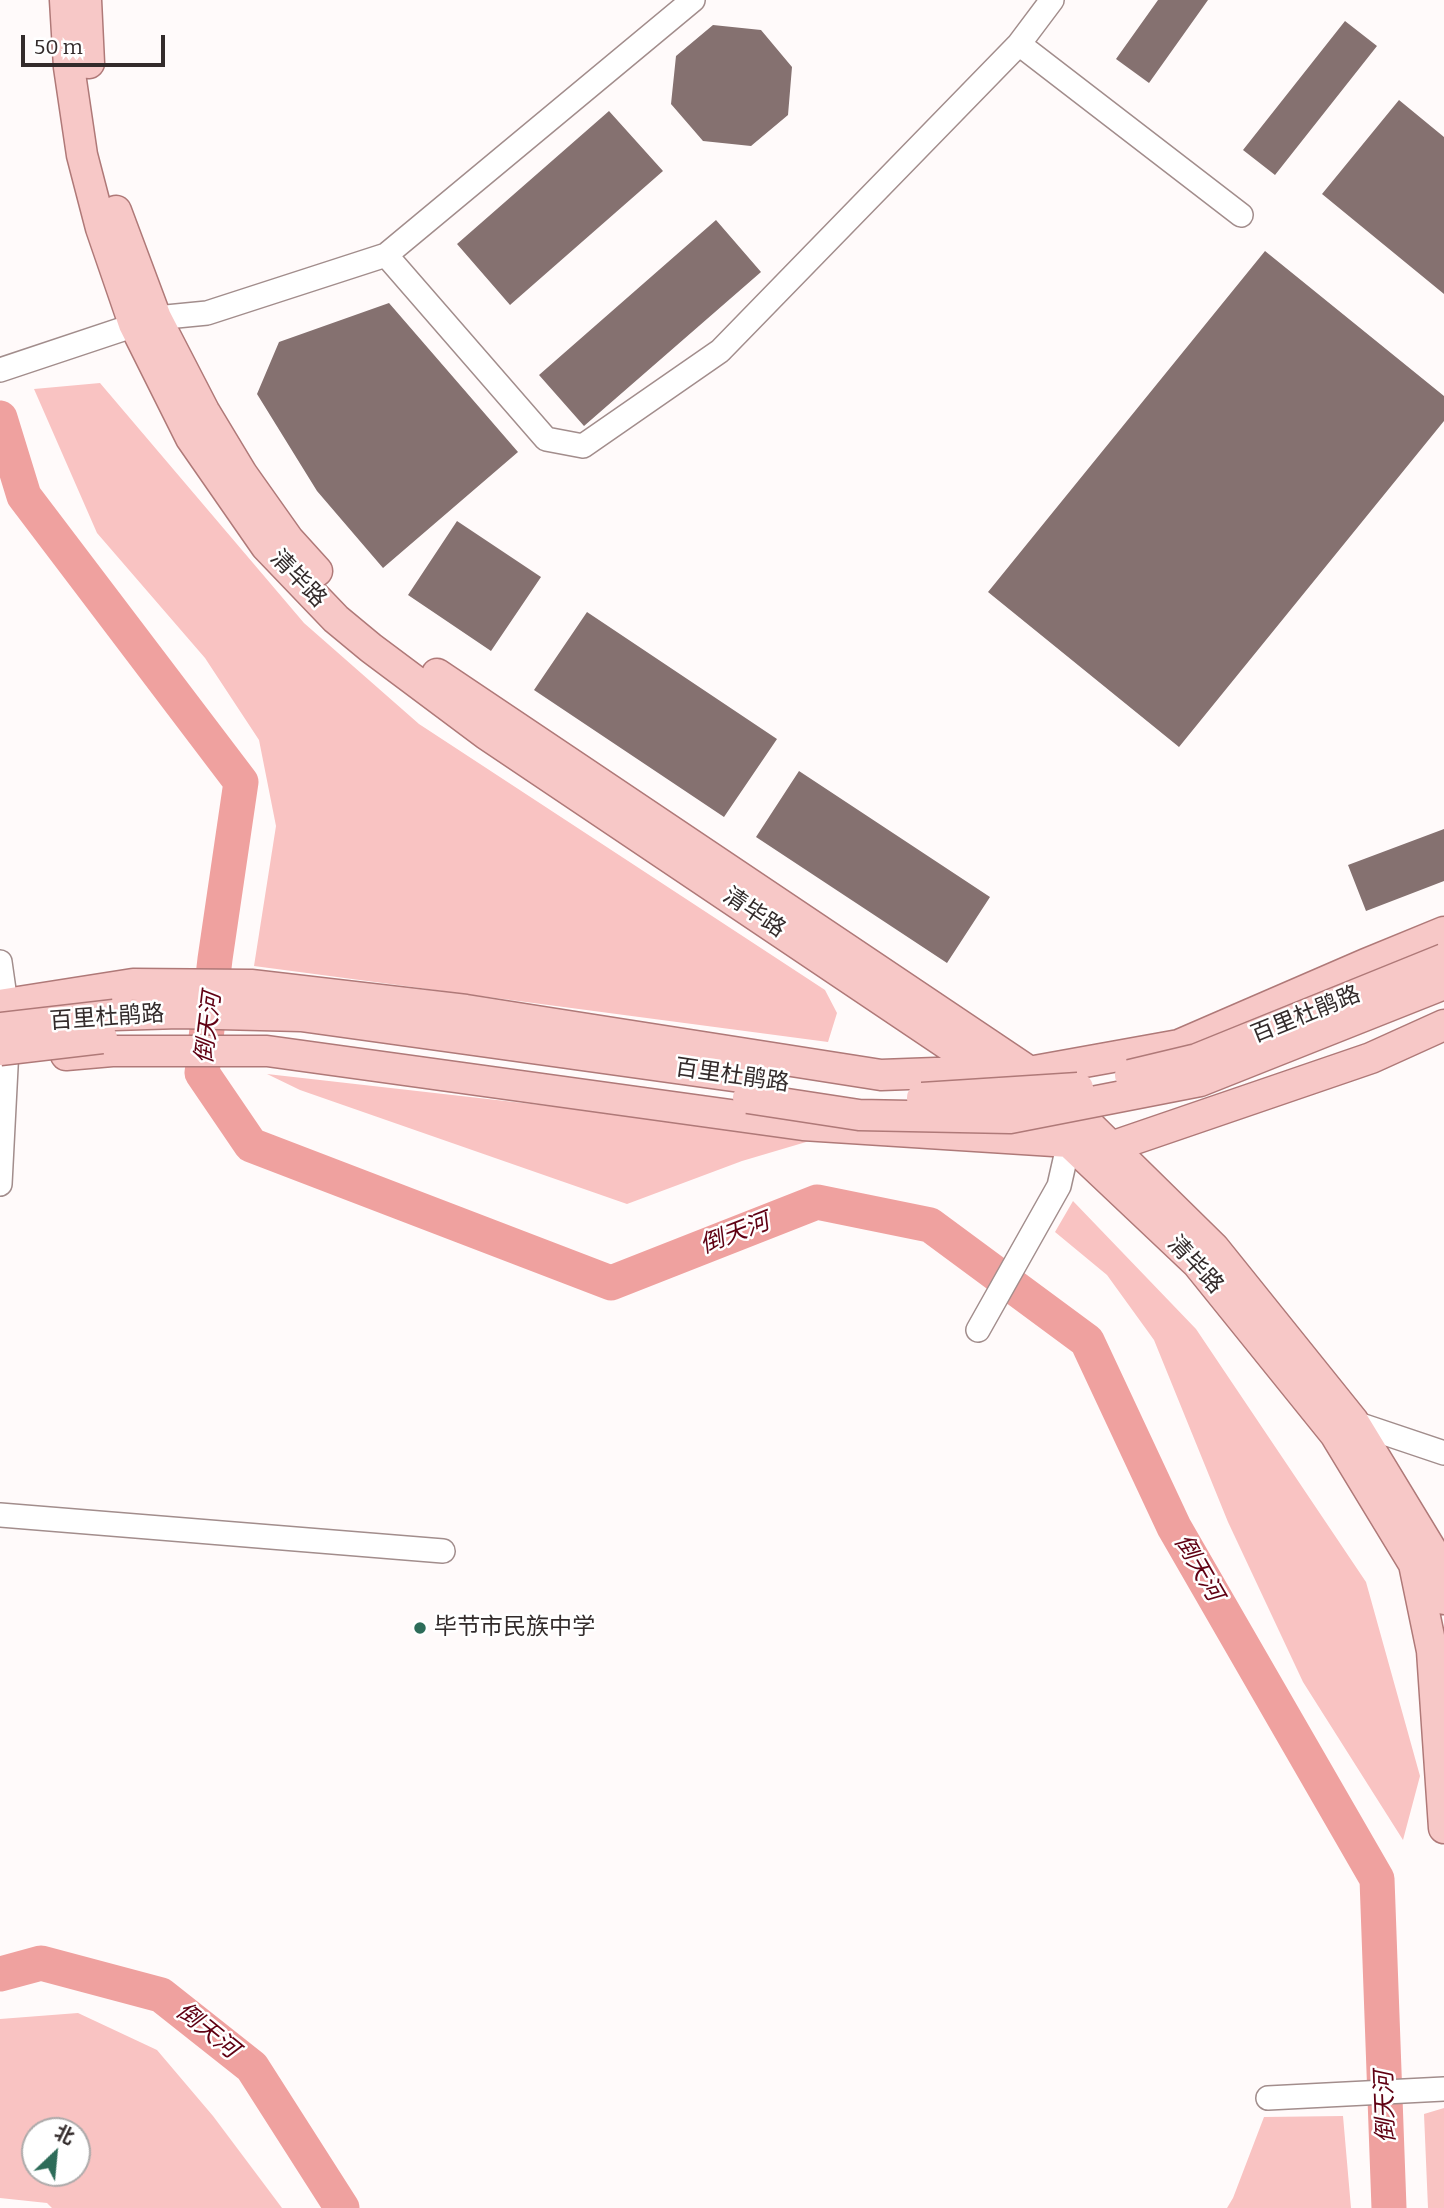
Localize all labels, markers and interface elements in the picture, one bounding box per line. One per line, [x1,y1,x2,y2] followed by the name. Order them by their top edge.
[24,21,168,65] scale bar
[34,34,83,60] text: 50 m
[264,545,332,613] street label: 清毕路
[718,882,790,944] street label: 清毕路
[1248,981,1364,1049] street label: 百里杜鹃路
[190,991,228,1065] water label: 倒天河
[49,1000,165,1036] street label: 百里杜鹃路
[673,1054,791,1098] street label: 百里杜鹃路
[696,1208,774,1260] water label: 倒天河
[1161,1230,1229,1300] street label: 清毕路
[1168,1530,1228,1606] water label: 倒天河
[434,1614,595,1642] place label: 毕节市民族中学
[412,1620,428,1636] marker: 毕节市民族中学
[170,1997,244,2065] water label: 倒天河
[1370,2071,1402,2143] water label: 倒天河
[21,2117,91,2187] north arrow
[51,2120,78,2149] text: 北

